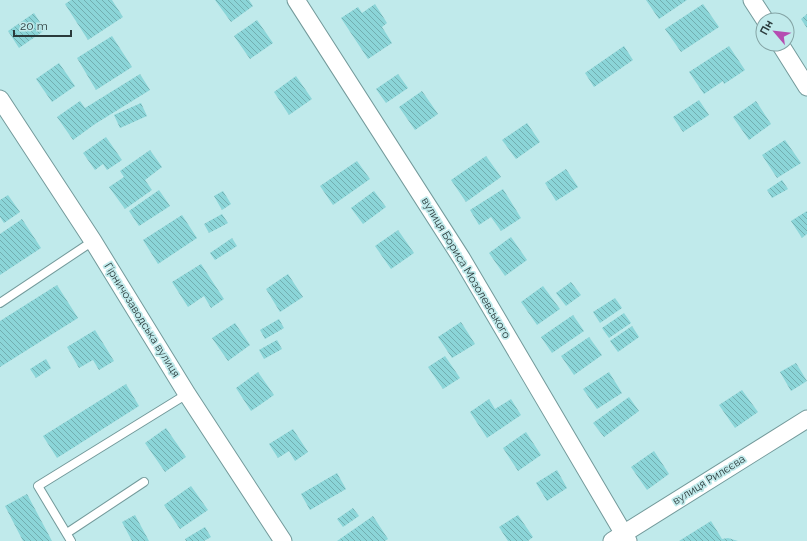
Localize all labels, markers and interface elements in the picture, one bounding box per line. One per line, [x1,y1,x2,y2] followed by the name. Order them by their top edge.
[14,12,71,38] scale bar
[755,12,795,52] north arrow
[757,18,776,37] text: Пн
[20,19,48,33] text: 20 m
[419,195,514,341] street label: вулиця Бориса Мозолевського
[101,260,183,380] street label: Гірничозаводська вулиця
[670,452,748,508] street label: вулиця Рилєєва

